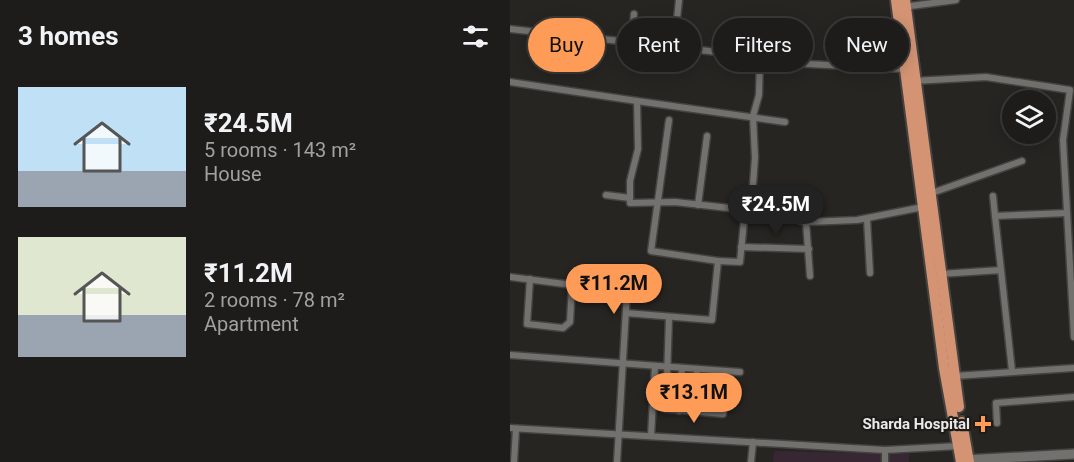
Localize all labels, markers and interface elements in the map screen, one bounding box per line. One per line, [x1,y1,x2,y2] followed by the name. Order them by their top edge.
[528,18,605,72] chip: Buy
[617,18,701,72] chip: Rent
[713,18,813,72] chip: Filters
[825,18,909,72] chip: New
[459,20,492,53] icon: filters
[18,21,119,51] text: 3 homes
[1002,90,1056,144] map controls
[1002,90,1056,144] button: layers
[204,108,293,138] text: ₹24.5M
[66,111,138,183] icon: home
[204,138,356,162] text: 5 rooms · 143 m²
[204,162,262,186] text: House
[727,185,825,236] pin: ₹24.5M
[742,192,810,216] text: ₹24.5M
[204,258,293,288] text: ₹11.2M
[66,261,138,333] icon: home
[565,264,663,315] pin: ₹11.2M
[580,271,648,295] text: ₹11.2M
[204,288,345,312] text: 2 rooms · 78 m²
[204,312,299,336] text: Apartment
[645,373,743,424] pin: ₹13.1M
[660,380,728,404] text: ₹13.1M
[863,415,970,433] place label: Sharda Hospital
[974,415,992,433] marker: Sharda Hospital

